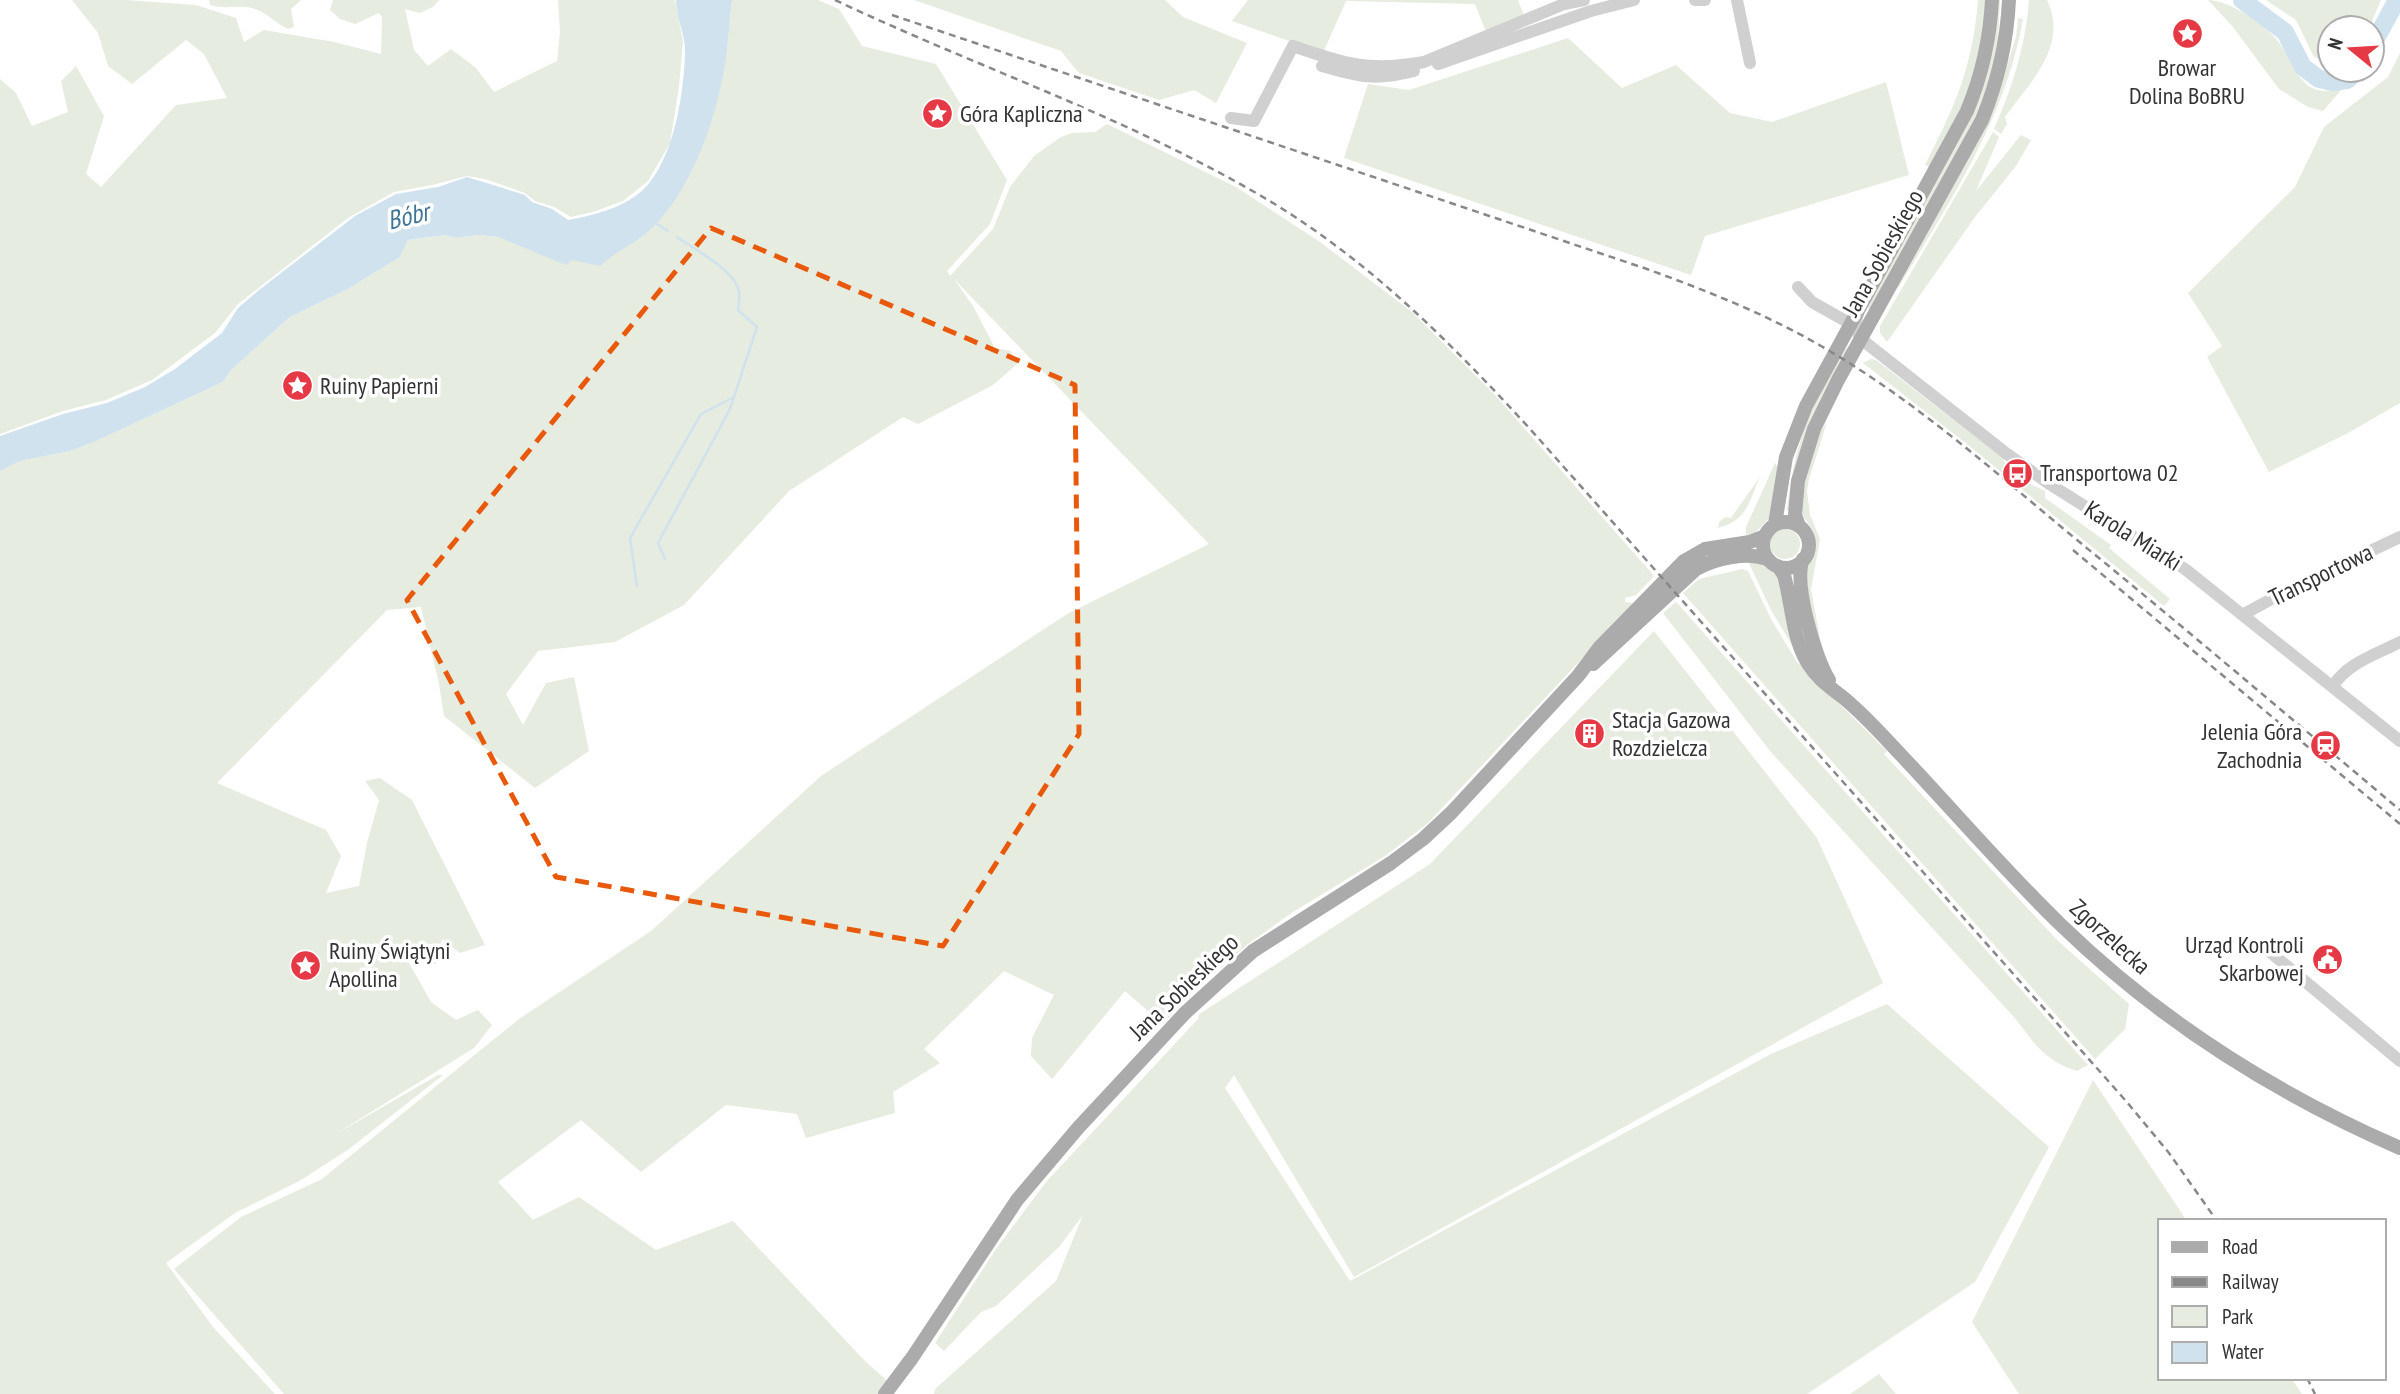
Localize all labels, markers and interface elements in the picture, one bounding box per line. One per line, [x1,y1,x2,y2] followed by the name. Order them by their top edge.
[2316,14,2386,84] north arrow
[2170,17,2204,51] place icon: Browar Dolina BoBRU
[2322,35,2348,52] text: N
[2129,52,2245,111] place label: Browar Dolina BoBRU
[920,97,954,131] place icon: Góra Kapliczna
[960,98,1083,129] place label: Góra Kapliczna
[1835,184,1930,322] street label: Jana Sobieskiego
[384,194,436,237] water label: Bóbr
[280,369,314,403] place icon: Ruiny Papierni
[320,370,439,401] place label: Ruiny Papierni
[2000,456,2034,490] bus stop icon: Transportowa 02
[2040,457,2178,488] place label: Transportowa 02
[2079,493,2188,578] street label: Karola Miarki
[2264,536,2378,613] street label: Transportowa
[1612,704,1731,763] place label: Stacja Gazowa Rozdzielcza
[2201,716,2302,775] place label: Jelenia Góra Zachodnia
[1572,717,1606,751] building icon: Stacja Gazowa Rozdzielcza
[2308,729,2342,763] station icon: Jelenia Góra Zachodnia
[2064,892,2157,981] street label: Zgorzelecka
[1122,927,1245,1047] street label: Jana Sobieskiego
[2185,929,2304,988] place label: Urząd Kontroli Skarbowej
[329,935,451,994] place label: Ruiny Świątyni Apollina
[2310,942,2344,976] public building icon: Urząd Kontroli Skarbowej
[289,948,323,982] place icon: Ruiny Świątyni Apollina
[2158,1219,2386,1380] legend
[2222,1233,2258,1260] text: Road
[2222,1268,2279,1295] text: Railway
[2222,1303,2253,1330] text: Park
[2222,1338,2264,1365] text: Water

